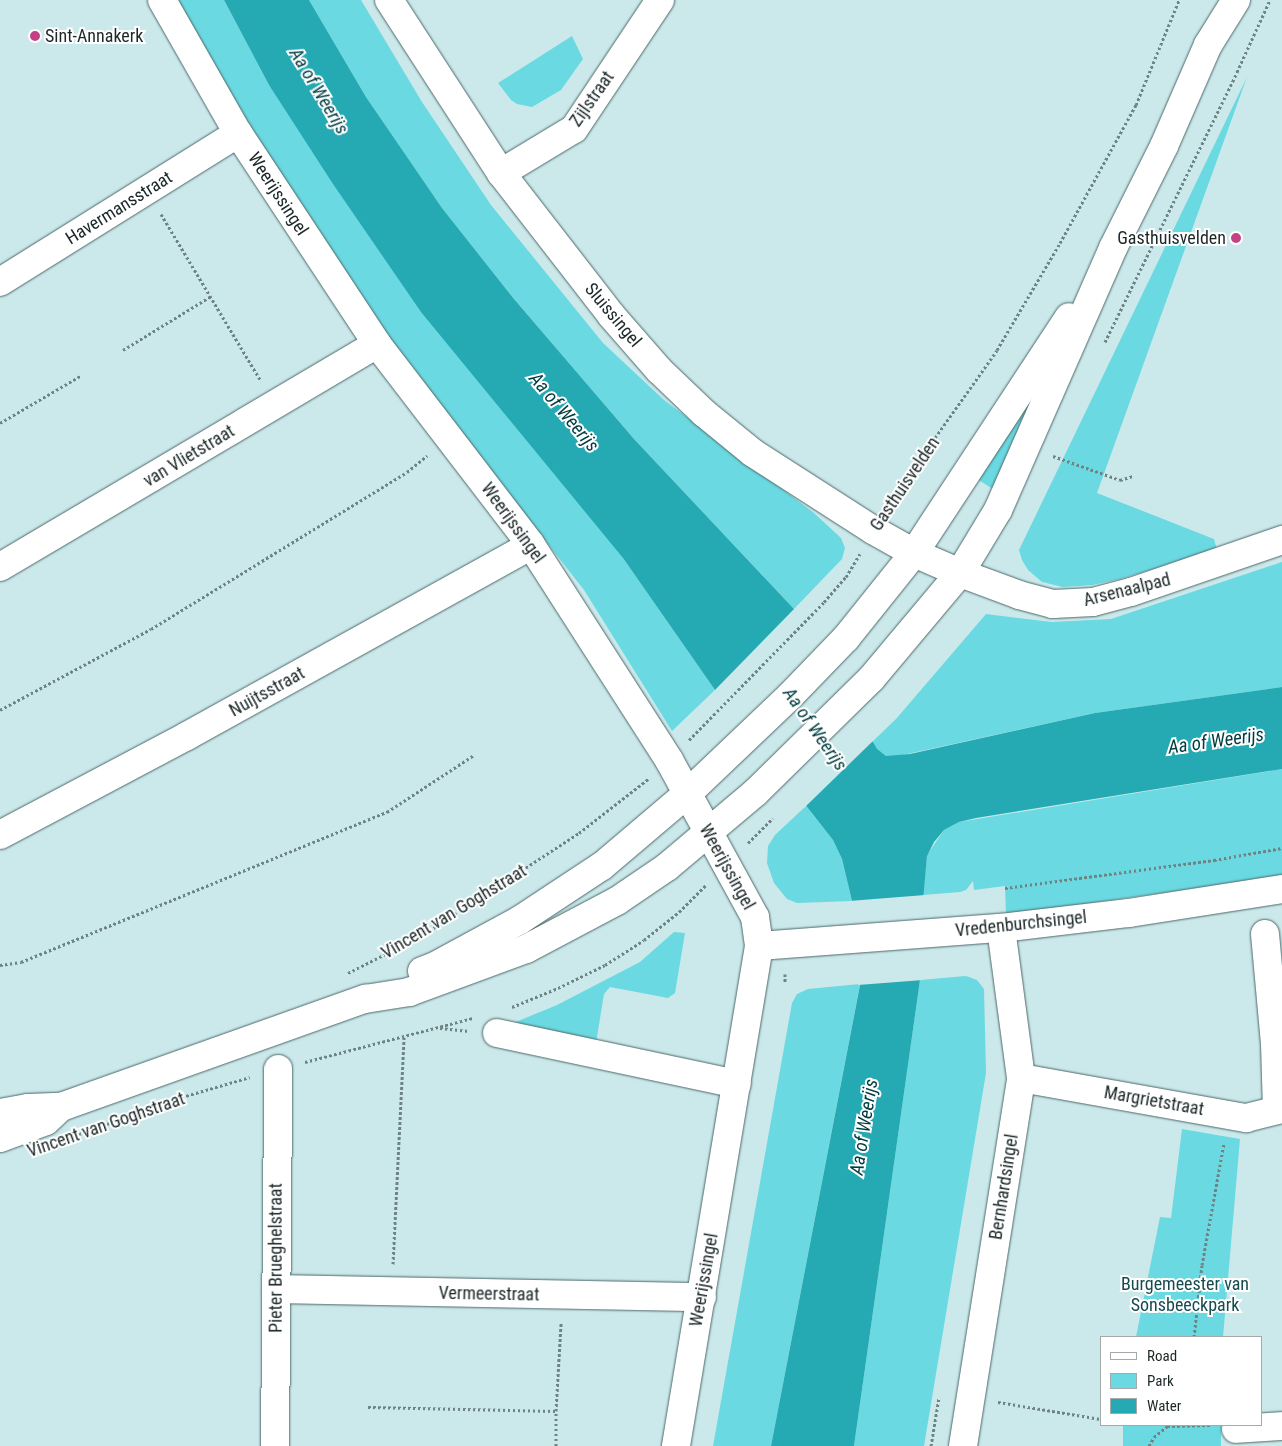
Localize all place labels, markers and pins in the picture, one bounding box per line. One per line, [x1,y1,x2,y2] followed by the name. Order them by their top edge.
[45,25,143,47] place label: Sint-Annakerk
[29,30,41,42] marker: Sint-Annakerk
[1117,227,1226,249] place label: Gasthuisvelden
[1230,232,1242,244] marker: Gasthuisvelden

